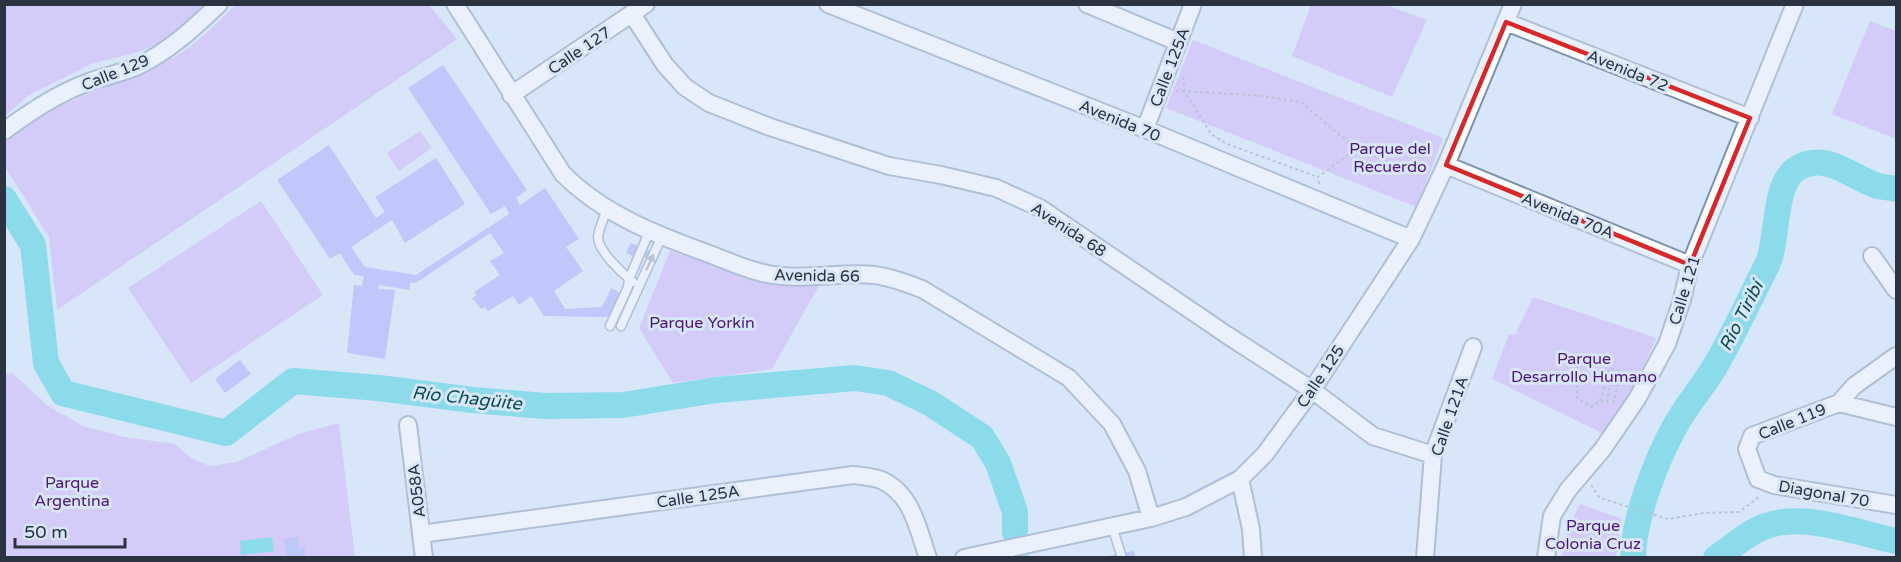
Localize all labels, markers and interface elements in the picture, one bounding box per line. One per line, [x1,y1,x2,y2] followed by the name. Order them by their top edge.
[544,23,615,79] street label: Calle 127
[1146,25,1194,110] street label: Calle 125A
[1584,46,1671,96] street label: Avenida 72
[79,50,152,96] street label: Calle 129
[1076,96,1163,146] street label: Avenida 70
[1349,139,1431,177] park label: Parque del Recuerdo
[1519,188,1617,244] street label: Avenida 70A
[1027,198,1110,262] street label: Avenida 68
[645,253,654,270] one-way arrow
[1665,253,1705,327] street label: Calle 121
[774,265,860,287] street label: Avenida 66
[1714,274,1770,355] water label: Río Tiribí
[649,313,755,333] park label: Parque Yorkín
[1293,341,1349,412] street label: Calle 125
[1511,349,1657,387] park label: Parque Desarrollo Humano
[1427,374,1473,459] street label: Calle 121A
[411,381,524,415] water label: Río Chagüite
[1756,399,1829,445] street label: Calle 119
[404,463,430,519] street label: A058A
[34,473,110,511] park label: Parque Argentina
[1777,476,1871,512] street label: Diagonal 70
[655,481,741,513] street label: Calle 125A
[15,511,124,549] scale bar
[1545,516,1641,554] park label: Parque Colonia Cruz
[24,521,68,543] text: 50 m

